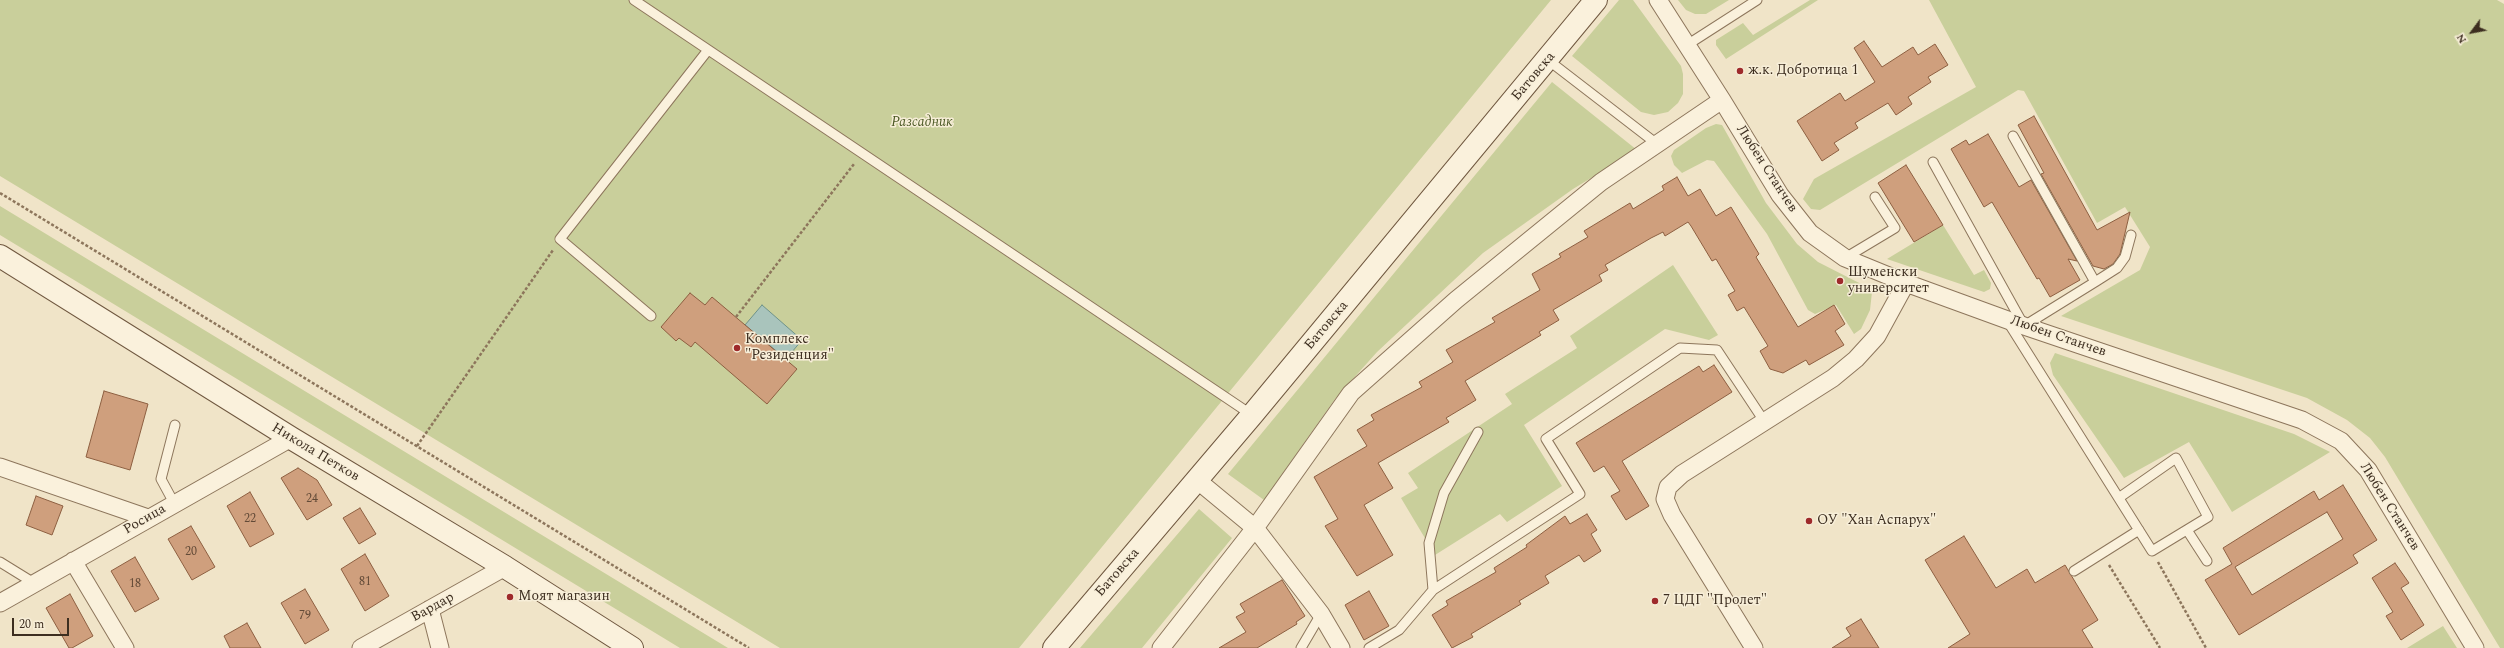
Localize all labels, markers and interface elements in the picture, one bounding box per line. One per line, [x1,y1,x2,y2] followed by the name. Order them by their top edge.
[2452,12,2492,52] north arrow
[2452,30,2471,47] text: N
[1509,49,1559,105] street label: Батовска
[1748,63,1858,79] place label: ж.к. Добротица 1
[1735,66,1745,76] marker: ж.к. Добротица 1
[891,115,953,131] park label: Разсадник
[1732,122,1800,216] street label: Любен Станчев
[1848,265,1929,298] place label: Шуменски университет
[1835,276,1845,286] marker: Шуменски университет
[1302,298,1352,354] street label: Батовска
[2008,313,2108,361] street label: Любен Станчев
[745,332,834,364] place label: Комплекс "Резиденция"
[732,343,742,353] marker: Комплекс "Резиденция"
[268,420,362,486] street label: Никола Петков
[2355,460,2423,554] street label: Любен Станчев
[306,493,318,507] house number: 24
[121,501,169,539] street label: Росица
[244,513,256,527] house number: 22
[1817,513,1936,529] place label: ОУ "Хан Аспарух"
[1804,516,1814,526] marker: ОУ "Хан Аспарух"
[1092,545,1144,601] street label: Батовска
[185,546,197,560] house number: 20
[359,576,371,590] house number: 81
[129,578,141,592] house number: 18
[409,589,457,627] street label: Вардар
[518,589,610,605] place label: Моят магазин
[505,592,515,602] marker: Моят магазин
[1663,593,1767,609] place label: 7 ЦДГ "Пролет"
[1650,596,1660,606] marker: 7 ЦДГ "Пролет"
[14,610,71,636] scale bar
[299,610,311,624] house number: 79
[19,615,44,634] text: 20 m

